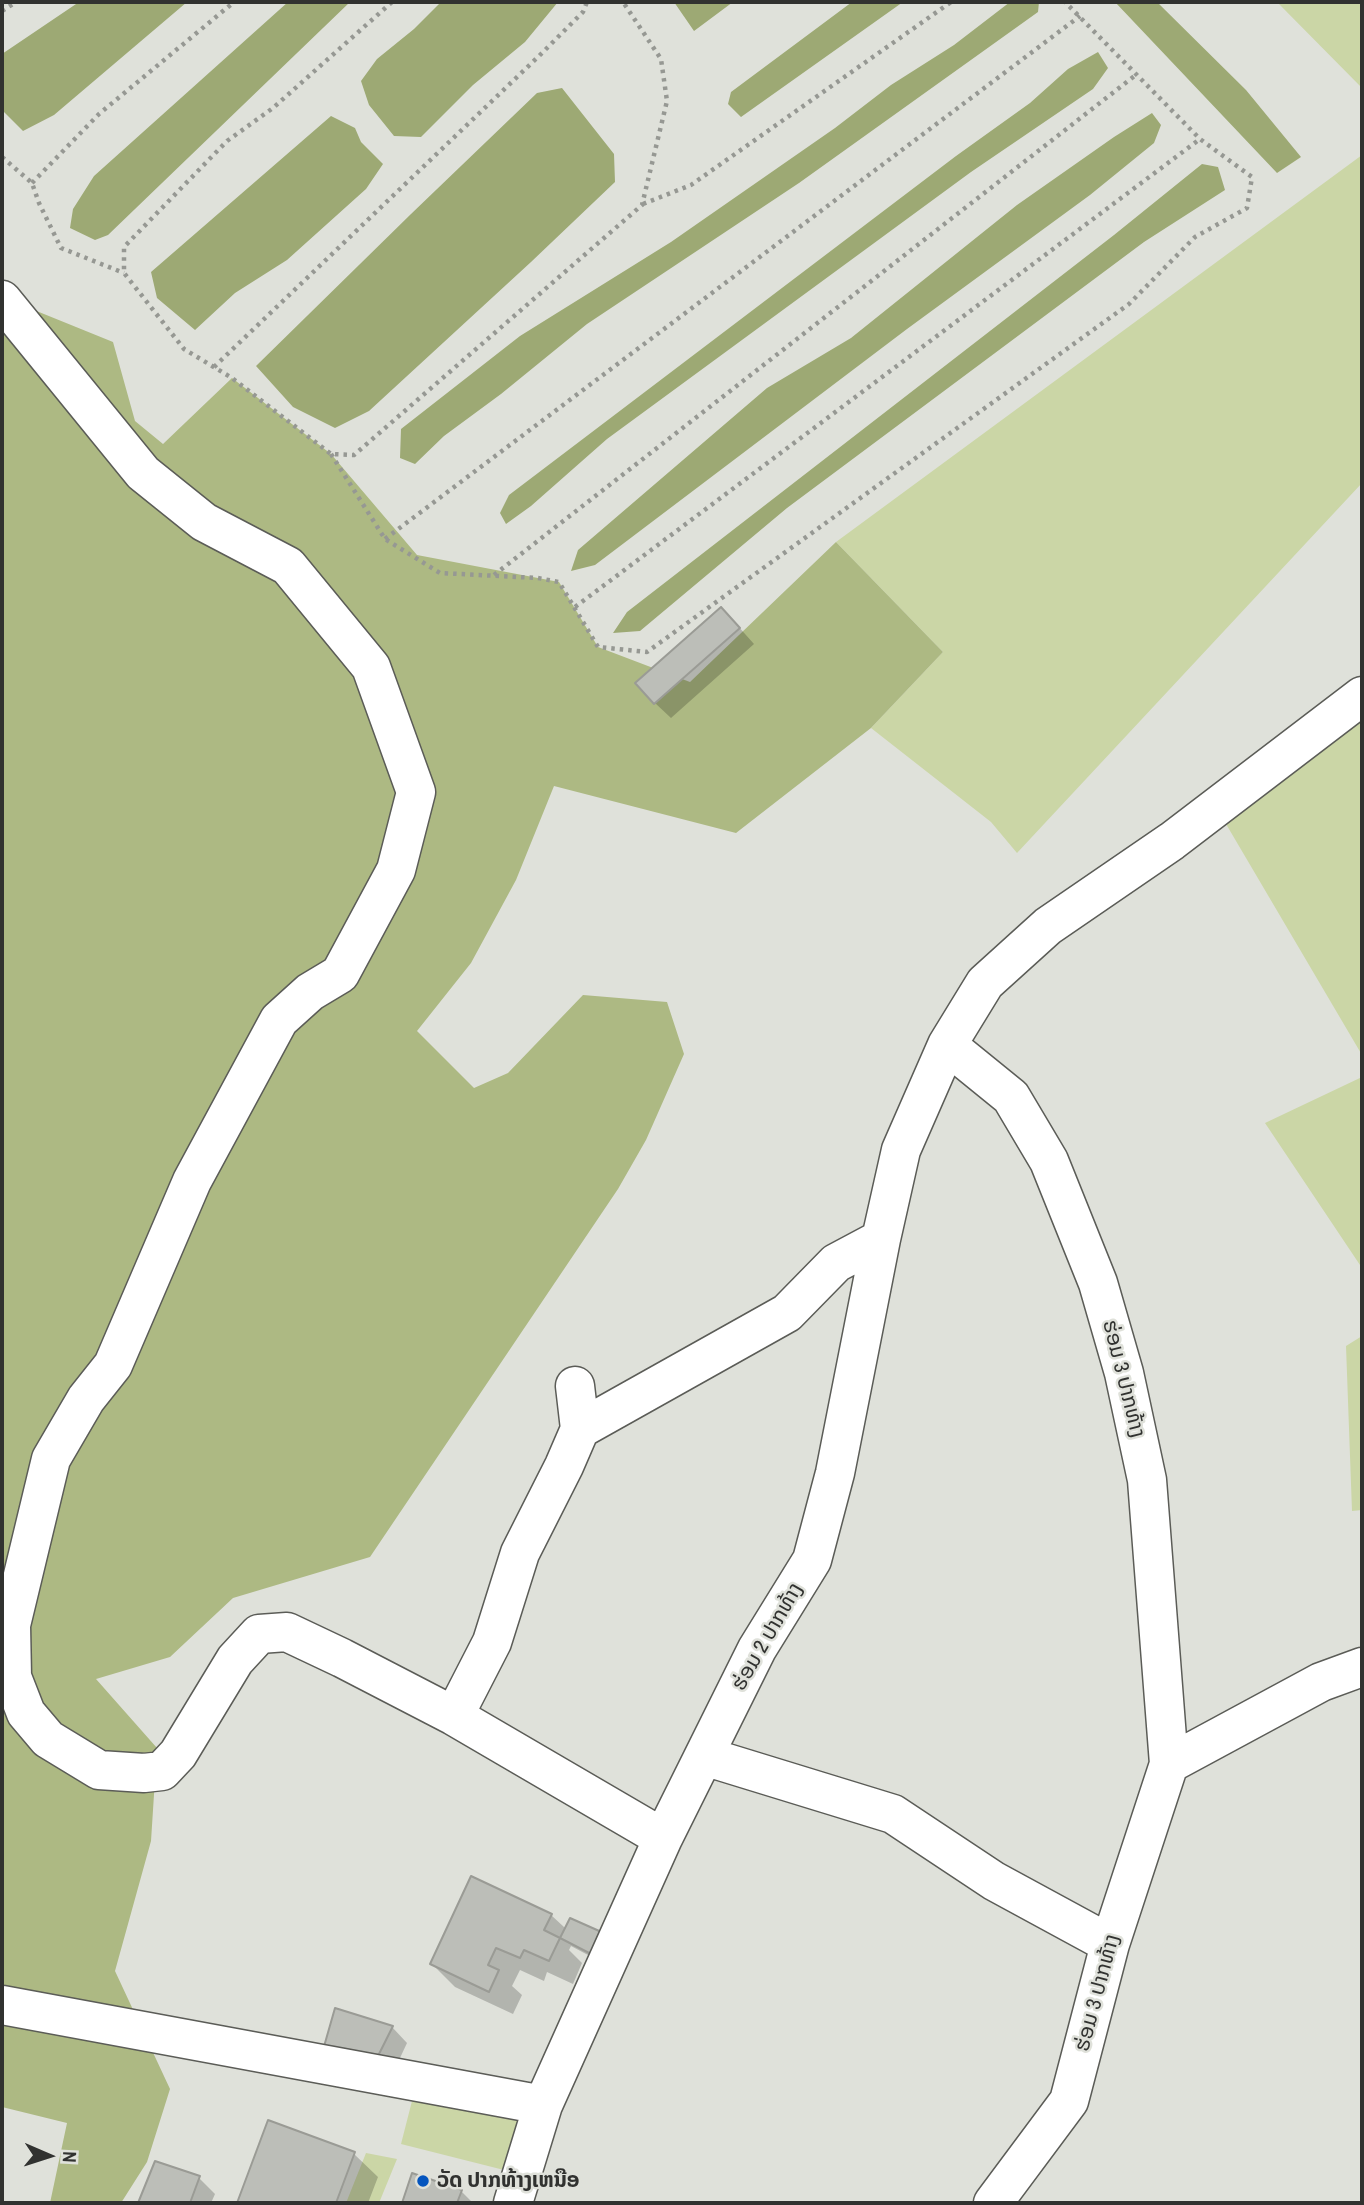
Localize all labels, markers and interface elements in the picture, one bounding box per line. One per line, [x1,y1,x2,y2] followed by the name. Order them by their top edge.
[1096,1318,1150,1440] street label: ຮ່ອມ 3 ປາກທ້າງ
[727,1579,809,1695] street label: ຮ່ອມ 2 ປາກທ້າງ
[1070,1932,1126,2054] street label: ຮ່ອມ 3 ປາກທ້າງ
[14,2121,84,2191] north arrow
[57,2151,83,2163] text: N
[437,2168,580,2194] place label: ວັດ ປາກທ້າງເຫນືອ
[415,2173,431,2189] marker: ວັດ ປາກທ້າງເຫນືອ

